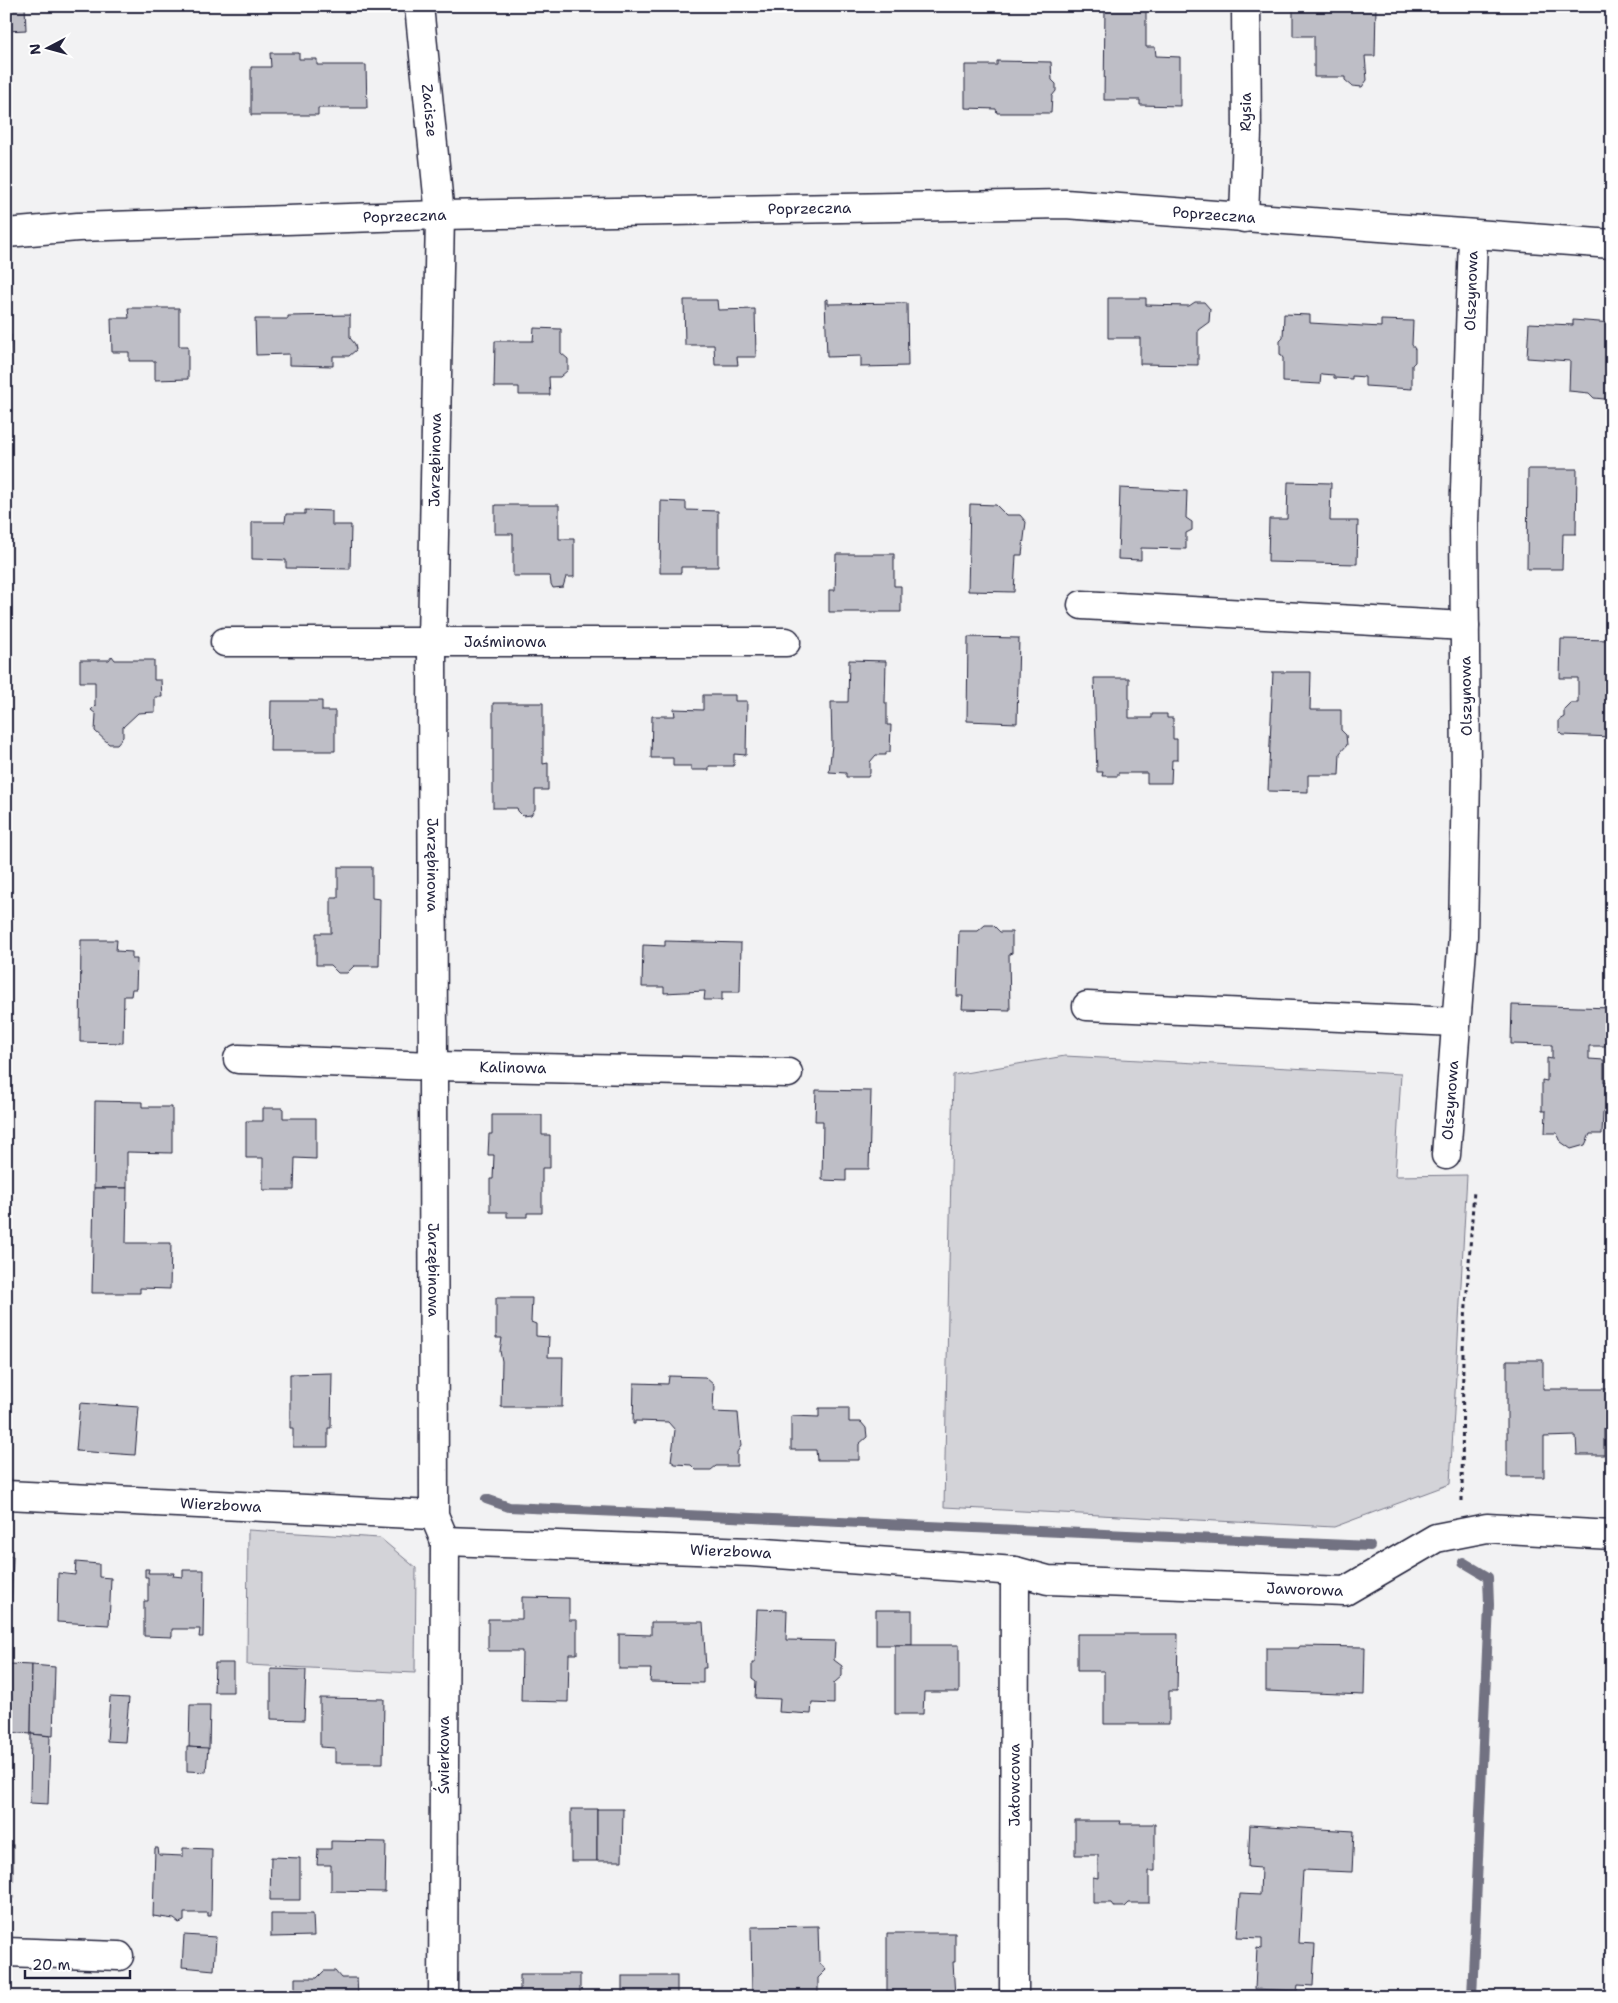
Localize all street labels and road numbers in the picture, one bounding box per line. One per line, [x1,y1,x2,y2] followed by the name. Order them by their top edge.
[417,83,442,138] street label: Zacisze
[1236,92,1256,131] street label: Rysia
[767,198,852,219] street label: Poprzeczna
[1172,202,1257,228] street label: Poprzeczna
[362,205,447,228] street label: Poprzeczna
[1460,250,1483,331] street label: Olszynowa
[424,412,446,507] street label: Jarzębinowa
[464,632,547,652] street label: Jaśminowa
[1455,655,1477,736] street label: Olszynowa
[422,818,443,913] street label: Jarzębinowa
[479,1057,547,1078] street label: Kalinowa
[1437,1059,1463,1141] street label: Olszynowa
[423,1223,444,1318] street label: Jarzębinowa
[179,1493,263,1517] street label: Wierzbowa
[690,1540,773,1564] street label: Wierzbowa
[1266,1578,1344,1601] street label: Jaworowa
[433,1715,454,1794] street label: Świerkowa
[1004,1743,1025,1827] street label: Jałowcowa

